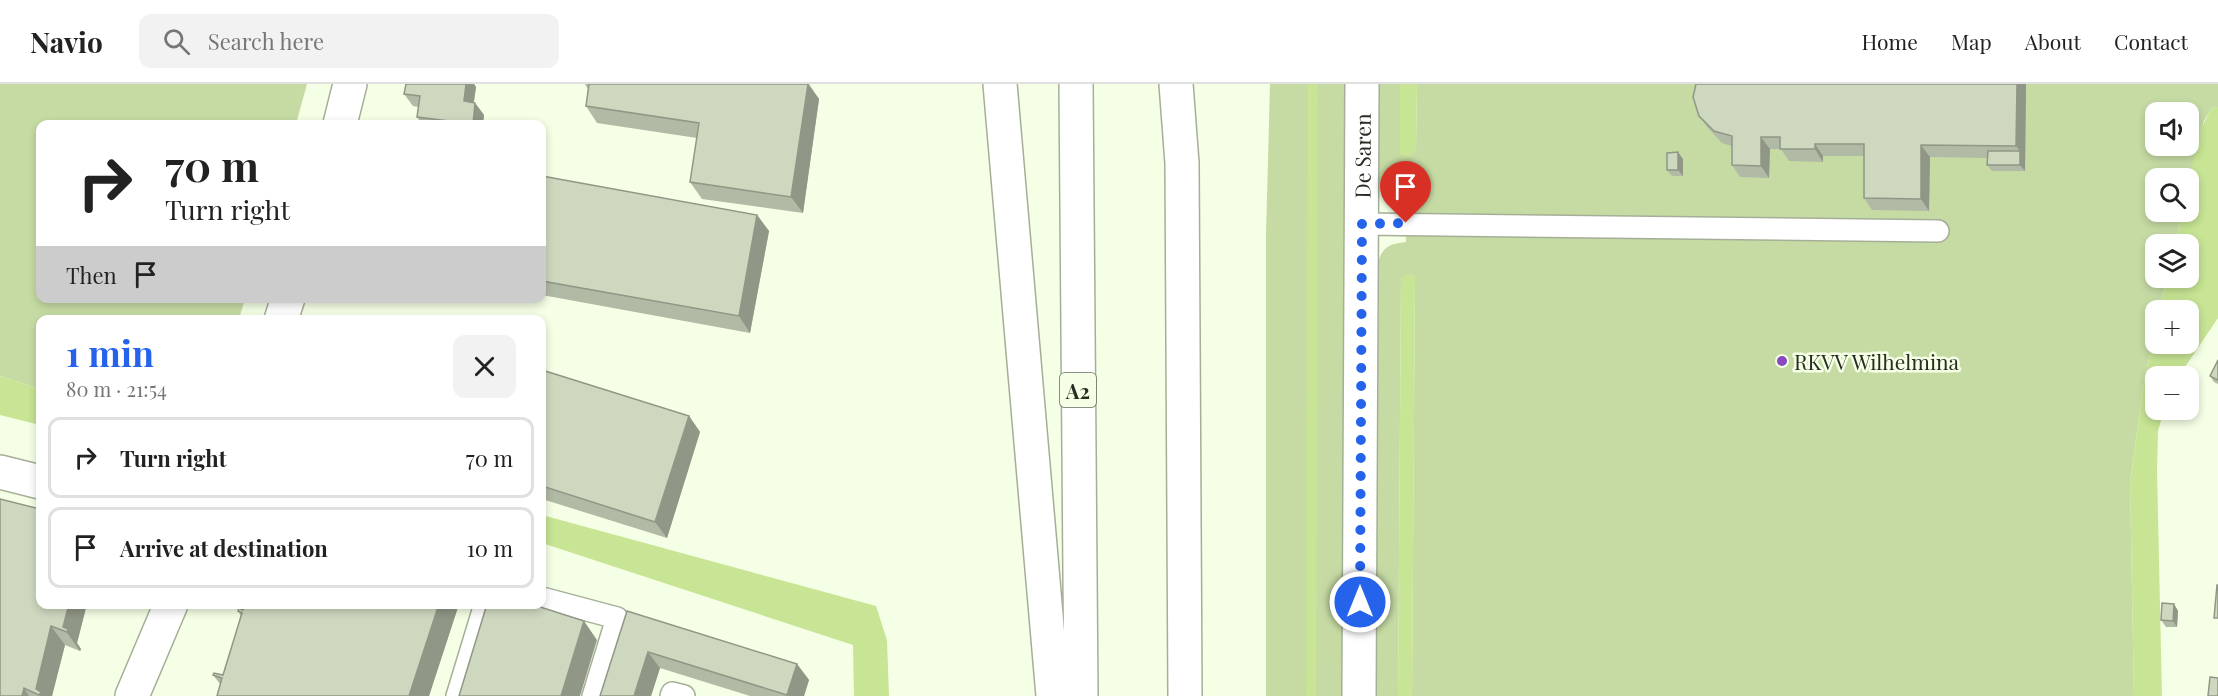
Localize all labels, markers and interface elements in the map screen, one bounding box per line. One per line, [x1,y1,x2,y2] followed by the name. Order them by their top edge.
[139,14,559,68] search box
[30,23,103,60] text: Navio
[160,25,193,58] icon: search
[208,26,324,56] text: Search here
[1862,27,1918,55] text: Home
[1951,27,1992,55] text: Map
[2025,27,2081,55] text: About
[2114,27,2188,55] text: Contact
[2145,102,2199,420] map controls
[2145,102,2199,156] button: sound
[1347,113,1376,199] street label: De Saren
[165,137,259,193] text: 70 m
[66,144,144,222] icon: right
[1380,161,1431,223] pin
[2145,168,2199,222] button: search
[1389,170,1422,203] icon: arrive
[165,191,290,227] text: Turn right
[2145,234,2199,288] button: layers
[129,258,162,291] icon: arrive
[66,260,117,290] text: Then
[2145,300,2199,354] button: +
[66,328,154,376] text: 1 min
[453,335,516,398] button: close
[1794,347,1960,375] place label: RKVV Wilhelmina
[1775,354,1789,368] marker: RKVV Wilhelmina
[2145,366,2199,420] button: −
[1060,373,1096,407] road number: A2
[66,375,167,402] text: 80 m · 21:54
[69,441,102,474] icon: right
[120,443,226,473] text: Turn right
[466,443,513,473] text: 70 m
[69,531,102,564] icon: arrive
[120,533,328,563] text: Arrive at destination
[467,533,513,563] text: 10 m
[1328,570,1392,634] position arrow

